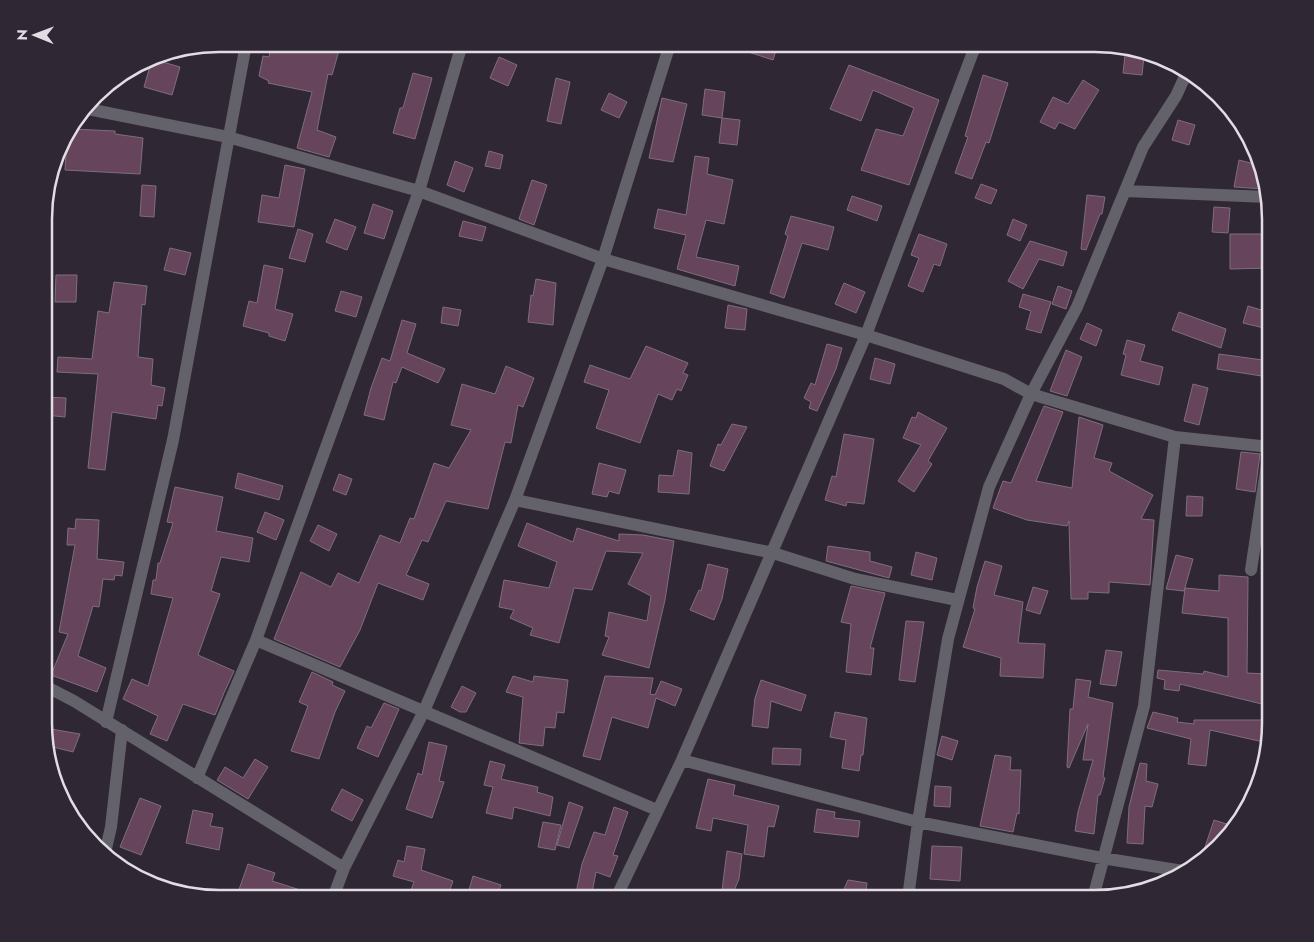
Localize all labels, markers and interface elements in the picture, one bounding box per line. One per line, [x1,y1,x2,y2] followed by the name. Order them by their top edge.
[10,10,60,60] north arrow
[12,29,32,41] text: N

